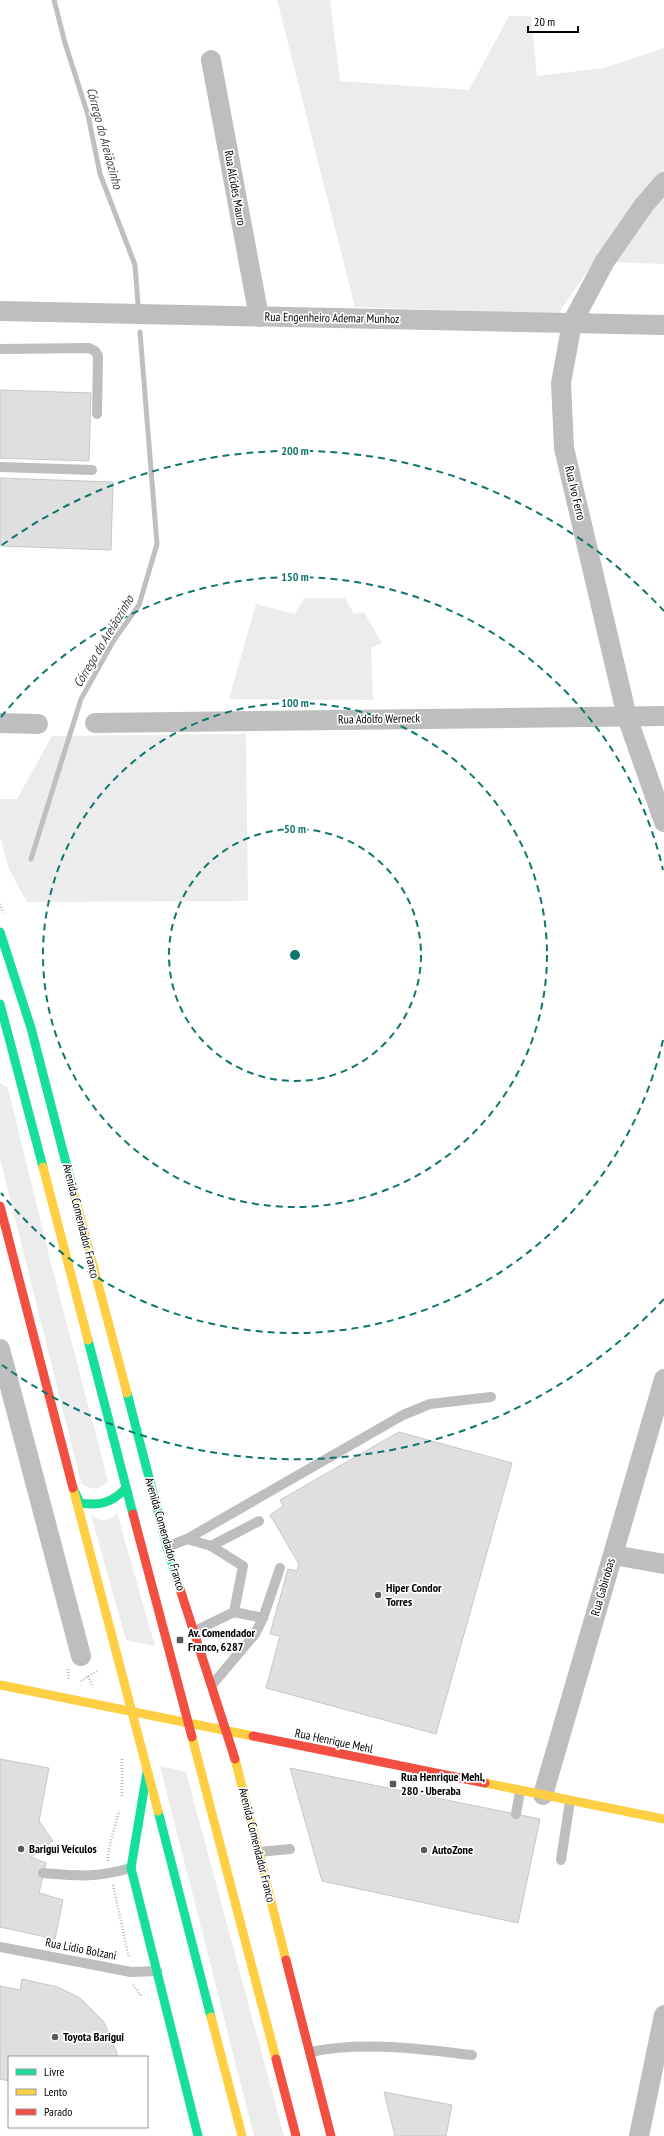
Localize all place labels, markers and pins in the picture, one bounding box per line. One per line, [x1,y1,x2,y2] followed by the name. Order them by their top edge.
[288,948,302,962] centre of rings
[386,1580,442,1609] place label: Hiper Condor Torres
[373,1590,383,1600] marker: Hiper Condor Torres
[187,1625,256,1654] place label: Av. Comendador Franco, 6287
[175,1635,185,1645] marker: Av. Comendador Franco, 6287
[401,1769,486,1798] place label: Rua Henrique Mehl, 280 - Uberaba
[388,1779,398,1789] marker: Rua Henrique Mehl, 280 - Uberaba
[29,1841,97,1856] place label: Barigui Veículos
[431,1842,473,1857] place label: AutoZone
[16,1844,26,1854] marker: Barigui Veículos
[419,1845,429,1855] marker: AutoZone
[63,2029,124,2044] place label: Toyota Barigui
[50,2032,60,2042] marker: Toyota Barigui

